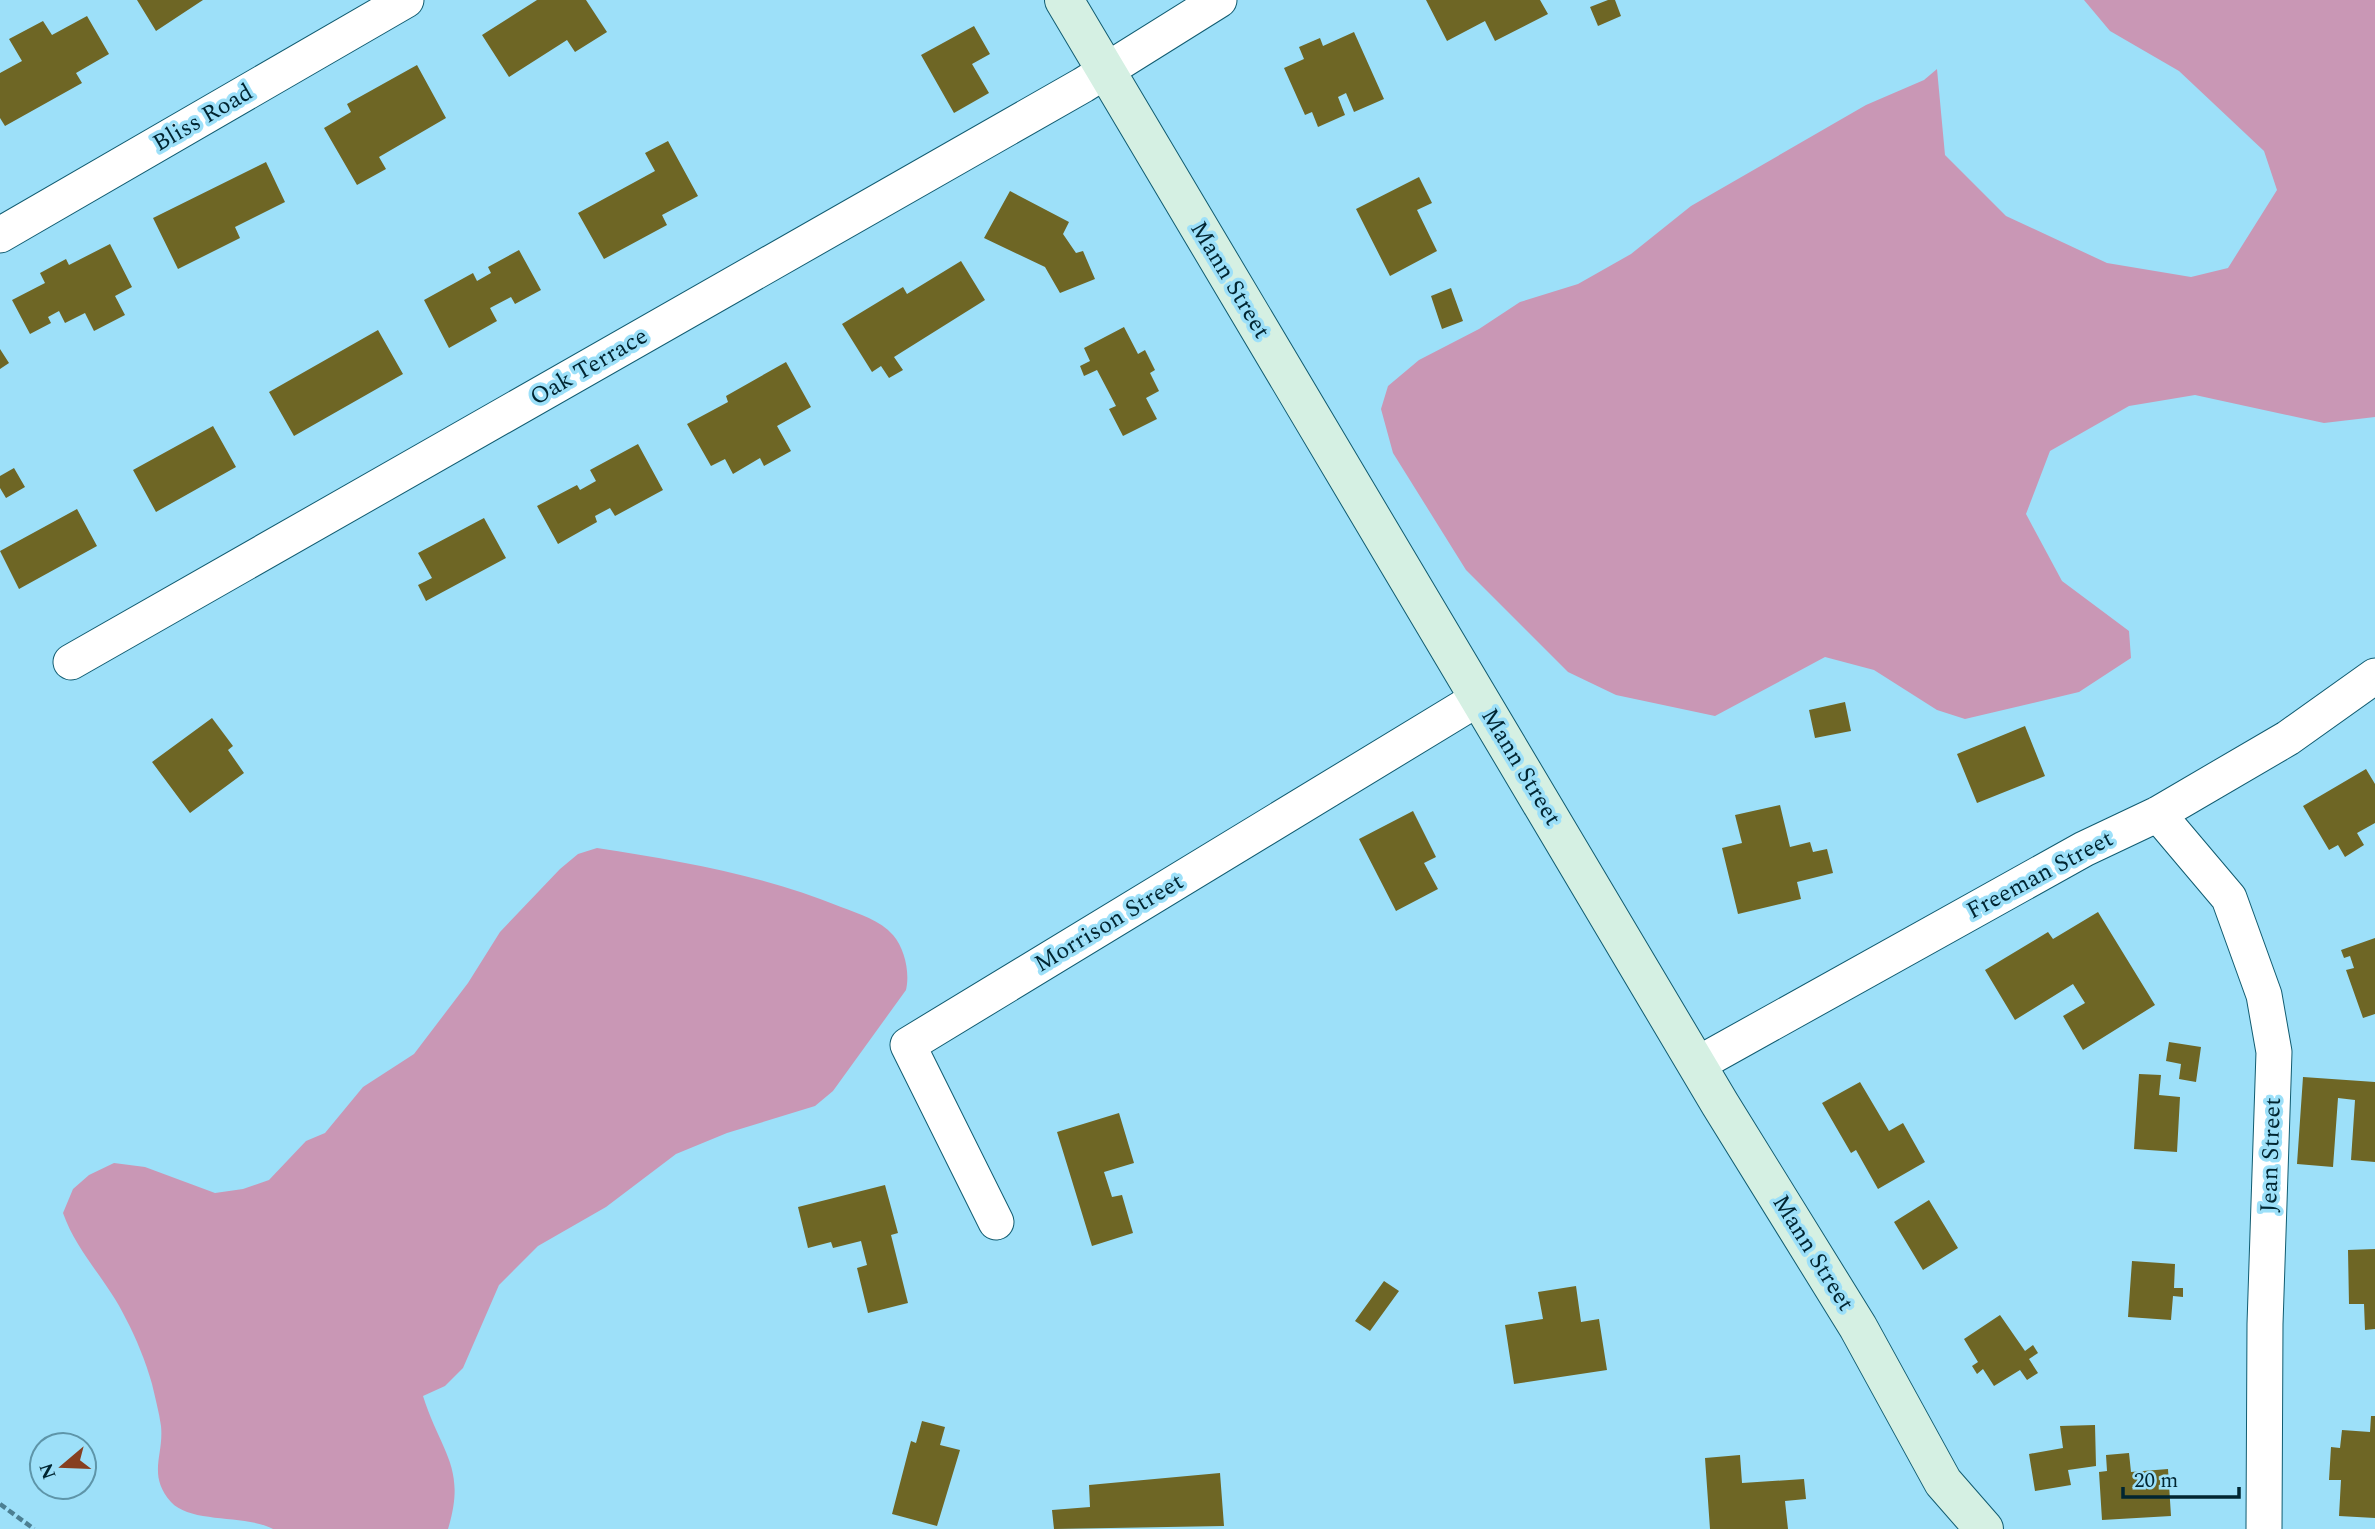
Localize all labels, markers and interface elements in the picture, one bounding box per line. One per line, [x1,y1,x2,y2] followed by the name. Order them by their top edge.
[146,75,260,161] street label: Bliss Road
[1181,214,1279,346] street label: Mann Street
[523,319,655,415] street label: Oak Terrace
[1472,701,1570,833] street label: Mann Street
[1960,821,2120,929] street label: Freeman Street
[1027,864,1191,982] street label: Morrison Street
[2251,1097,2291,1213] street label: Jean Street
[1763,1188,1863,1318] street label: Mann Street
[28,1431,98,1501] north arrow
[2123,1456,2238,1500] scale bar
[32,1459,65,1483] text: N
[2134,1465,2178,1497] text: 20 m

